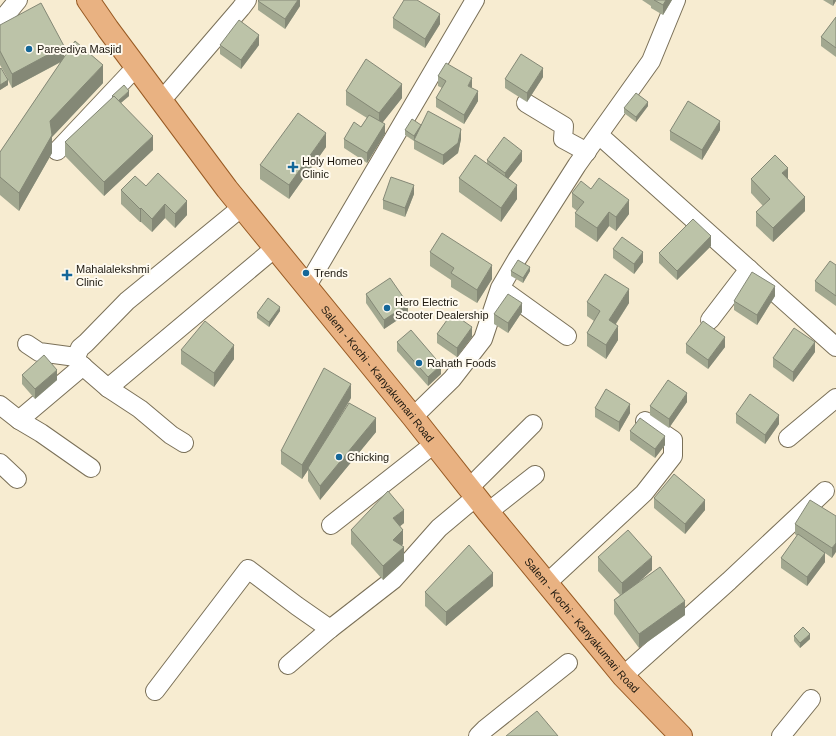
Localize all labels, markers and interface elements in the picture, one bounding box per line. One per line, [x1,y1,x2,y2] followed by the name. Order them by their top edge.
[37,43,121,55] place label: Pareediya Masjid
[24,44,34,54] marker: Pareediya Masjid
[302,155,363,180] place label: Holy Homeo Clinic
[287,161,299,173] marker: Holy Homeo Clinic
[76,263,149,288] place label: Mahalalekshmi Clinic
[314,267,348,279] place label: Trends
[301,268,311,278] marker: Trends
[61,269,73,281] marker: Mahalalekshmi Clinic
[395,296,489,321] place label: Hero Electric Scooter Dealership
[319,303,436,444] street label: Salem - Kochi - Kanyakumari Road
[382,303,392,313] marker: Hero Electric Scooter Dealership
[427,357,497,369] place label: Rahath Foods
[414,358,424,368] marker: Rahath Foods
[347,451,389,463] place label: Chicking
[334,452,344,462] marker: Chicking
[522,555,642,695] street label: Salem - Kochi - Kanyakumari Road

